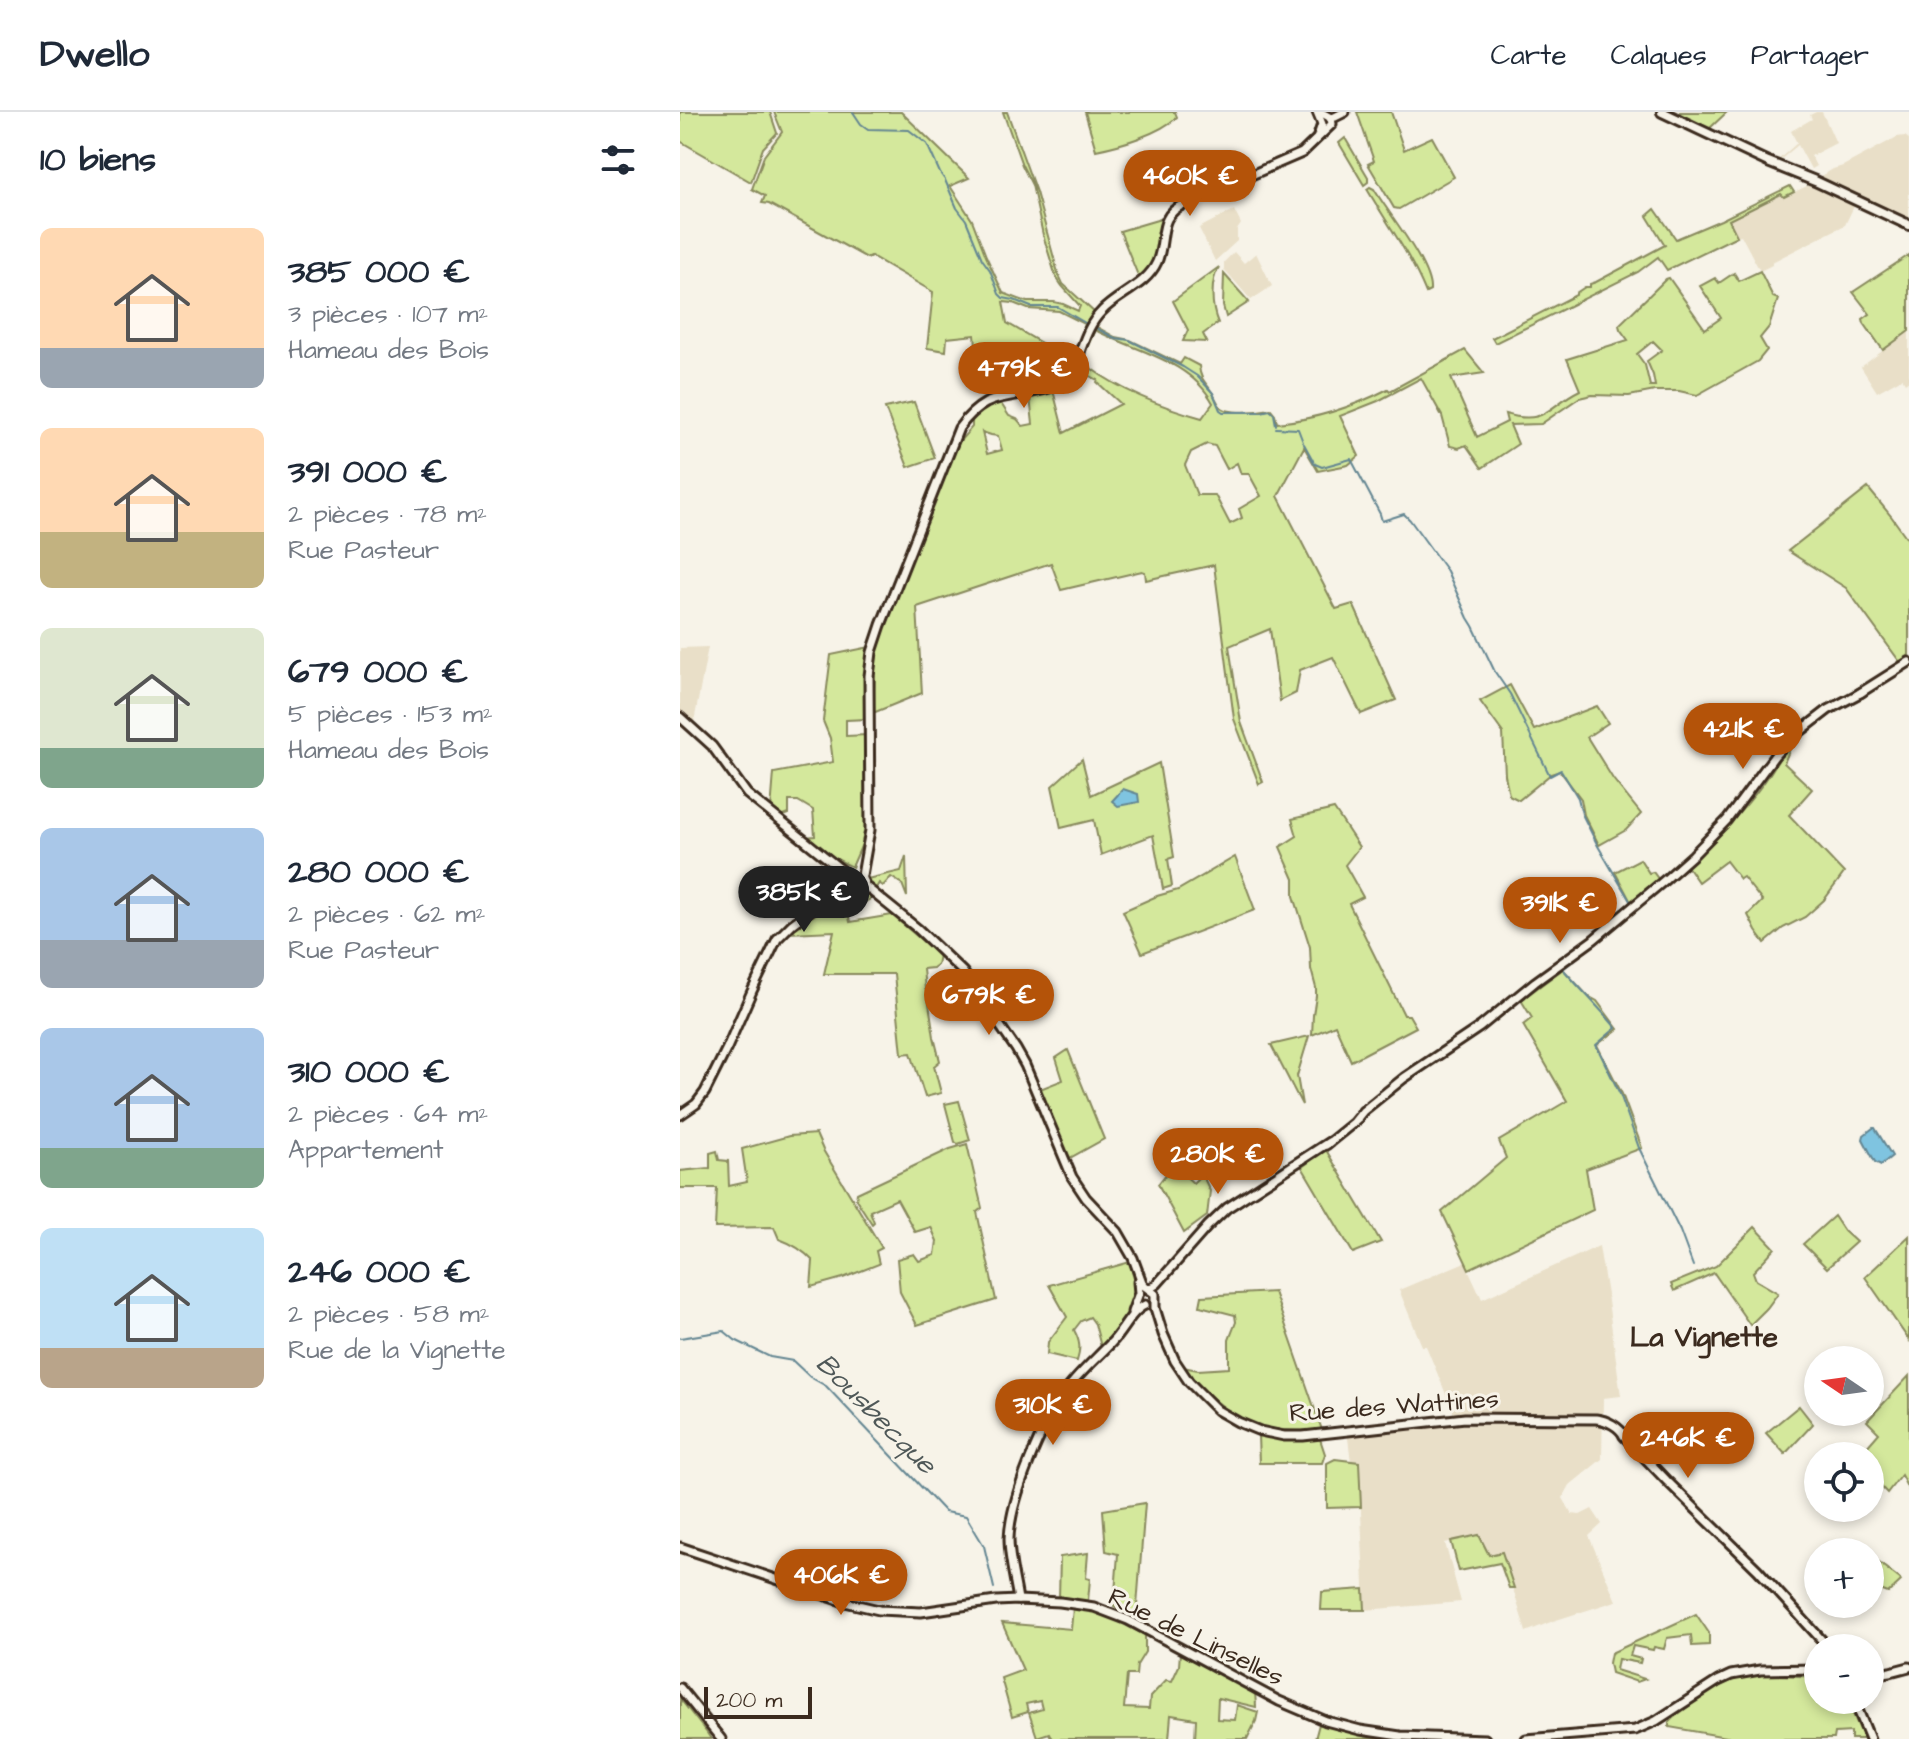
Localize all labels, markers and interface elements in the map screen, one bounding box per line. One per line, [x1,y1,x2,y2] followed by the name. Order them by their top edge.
[40,29,149,81] text: Dwello
[1491,36,1567,75] text: Carte
[1611,36,1707,75] text: Calques
[1751,36,1869,75] text: Partager
[40,136,156,184] text: 10 biens
[596,138,640,182] icon: filters
[1125,150,1255,218] pin: 460K €
[1141,158,1239,194] text: 460K €
[288,248,470,296] text: 385 000 €
[104,260,200,356] icon: home
[288,296,488,332] text: 3 pièces · 107 m²
[288,332,489,368] text: Hameau des Bois
[959,342,1089,410] pin: 479K €
[976,350,1072,386] text: 479K €
[288,448,448,496] text: 391 000 €
[104,460,200,556] icon: home
[288,496,487,532] text: 2 pièces · 78 m²
[288,532,439,568] text: Rue Pasteur
[288,648,468,696] text: 679 000 €
[104,660,200,756] icon: home
[288,696,493,732] text: 5 pièces · 153 m²
[1678,703,1808,771] pin: 421K €
[1702,711,1784,747] text: 421K €
[288,732,489,768] text: Hameau des Bois
[288,848,470,896] text: 280 000 €
[104,860,200,956] icon: home
[739,866,869,934] pin: 385K €
[756,874,852,910] text: 385K €
[1495,877,1625,945] pin: 391K €
[1521,885,1599,921] text: 391K €
[288,896,485,932] text: 2 pièces · 62 m²
[288,932,439,968] text: Rue Pasteur
[924,969,1054,1037] pin: 679K €
[942,977,1036,1013] text: 679K €
[288,1048,450,1096] text: 310 000 €
[104,1060,200,1156] icon: home
[288,1096,488,1132] text: 2 pièces · 64 m²
[1153,1128,1283,1196] pin: 280K €
[288,1132,444,1168] text: Appartement
[1171,1136,1265,1172] text: 280K €
[288,1248,471,1296] text: 246 000 €
[104,1260,200,1356] icon: home
[288,1296,489,1332] text: 2 pièces · 58 m²
[1630,1318,1778,1359] district label: La Vignette
[288,1332,506,1368] text: Rue de la Vignette
[807,1345,946,1484] water label: Bousbecque
[1804,1346,1884,1426] north arrow
[1804,1346,1884,1714] map controls
[988,1379,1118,1447] pin: 310K €
[1288,1381,1500,1431] street label: Rue des Wattines
[1013,1387,1093,1423] text: 310K €
[1623,1412,1753,1480] pin: 246K €
[1640,1420,1736,1456] text: 246K €
[1804,1442,1884,1522] button: locate
[1804,1538,1884,1618] button: +
[776,1549,906,1617] pin: 406K €
[792,1557,890,1593] text: 406K €
[1102,1579,1290,1695] street label: Rue de Linselles
[1804,1634,1884,1714] button: −
[704,1683,812,1719] scale bar
[716,1685,782,1716] text: 200 m

